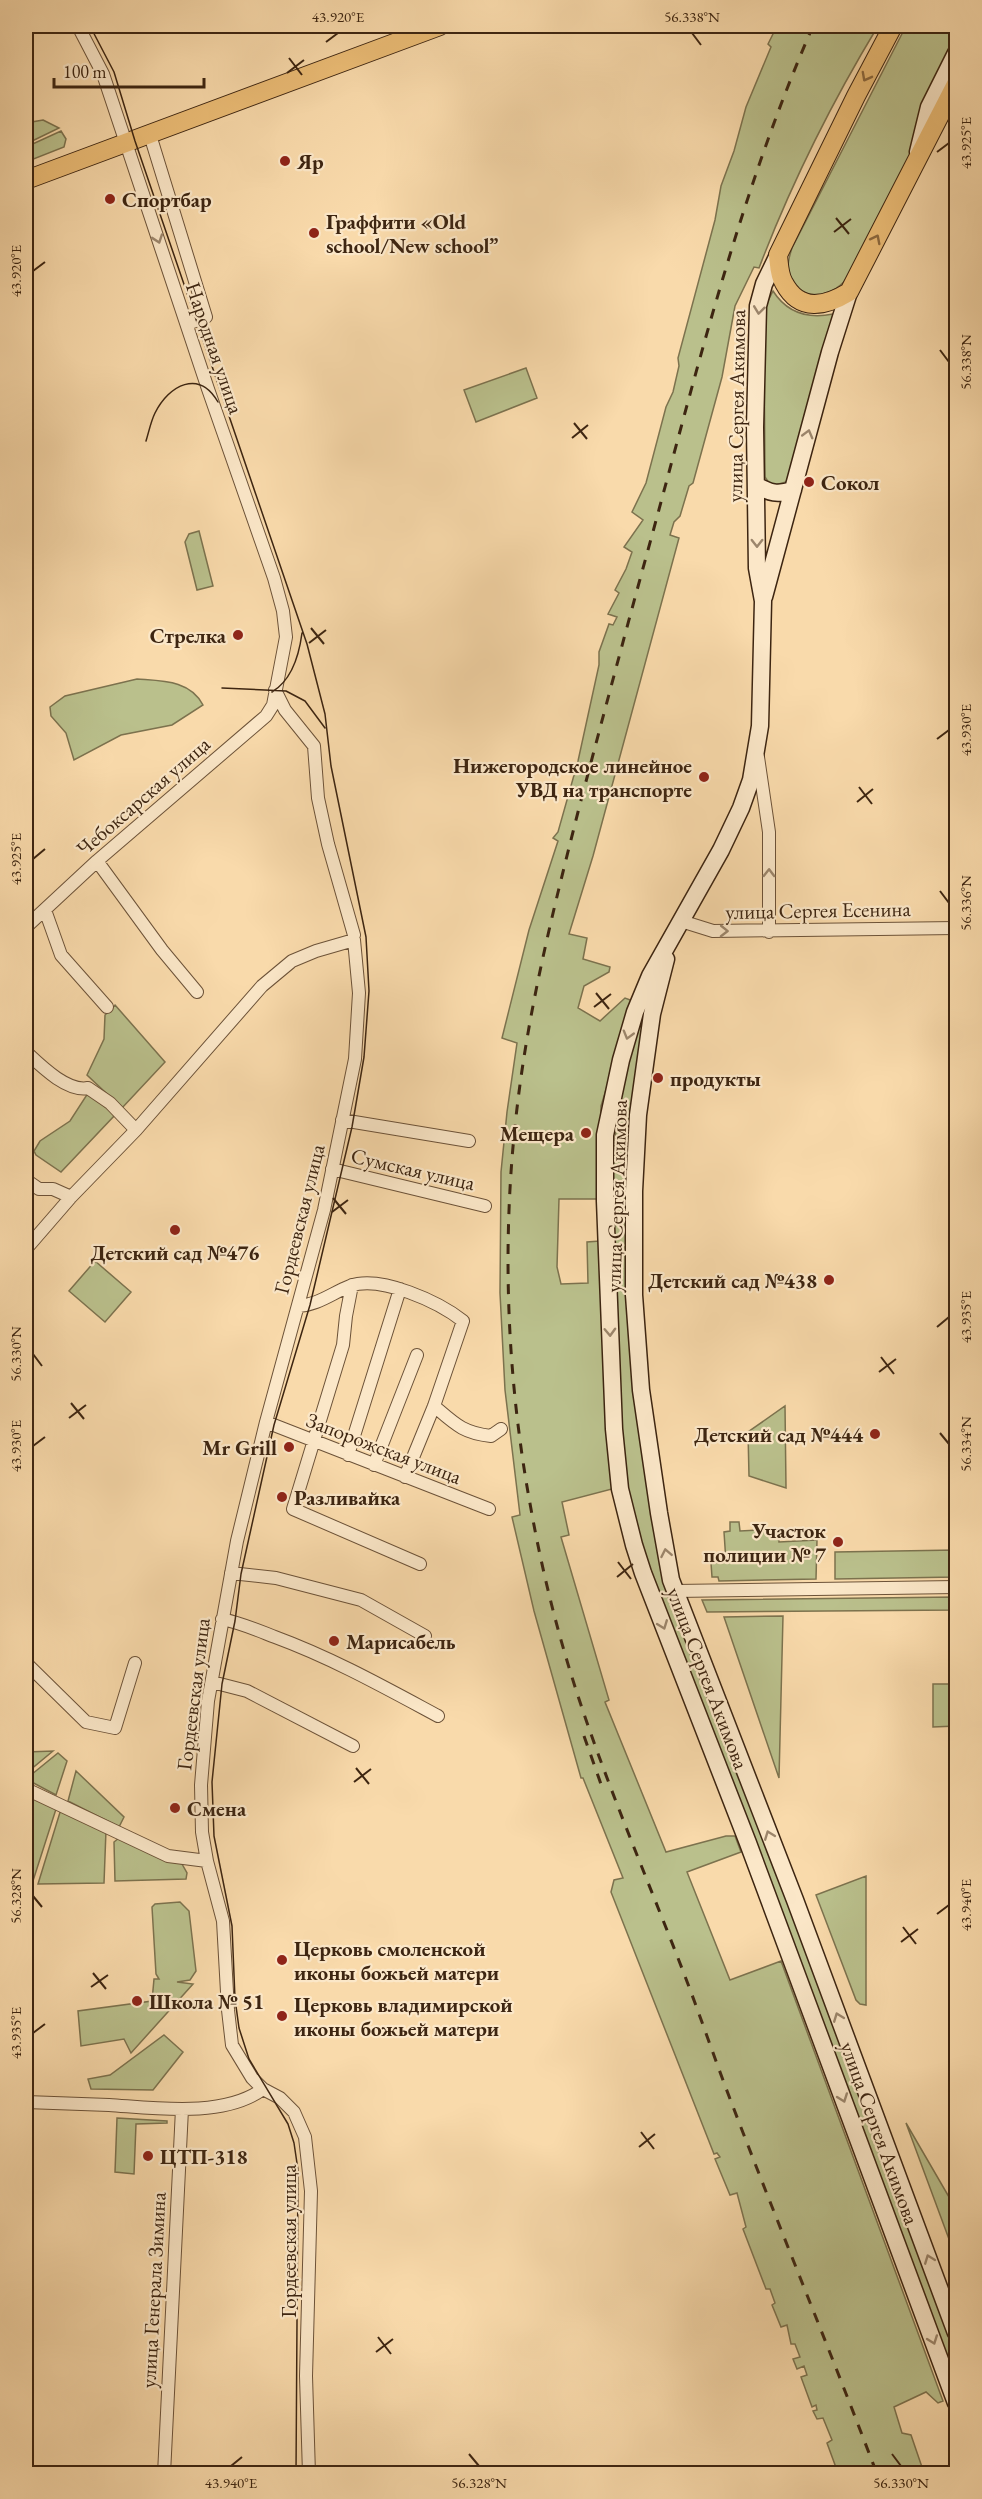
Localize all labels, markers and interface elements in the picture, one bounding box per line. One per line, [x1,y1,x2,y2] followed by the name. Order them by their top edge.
[312,7,365,26] text: 43.920°E
[664,7,720,26] text: 56.338°N
[54,51,204,89] scale bar
[63,60,107,83] text: 100 m
[862,71,873,81] one-way arrow
[956,116,975,169] text: 43.925°E
[296,148,324,175] place label: Яр
[278,154,292,168] marker: Яр
[122,186,212,213] place label: Спортбар
[103,192,117,206] marker: Спортбар
[326,208,498,259] place label: Граффити «Old school/New school”
[307,226,321,240] marker: Граффити «Old school/New school”
[150,233,163,244] one-way arrow
[869,235,880,246] one-way arrow
[6,244,25,297] text: 43.920°E
[180,279,250,418] street label: Народная улица
[753,305,765,314] one-way arrow
[721,309,751,503] street label: улица Сергея Акимова
[956,334,975,390] text: 56.338°N
[801,429,813,440] one-way arrow
[821,469,880,496] place label: Сокол
[802,475,816,489] marker: Сокол
[751,539,763,548] one-way arrow
[150,622,227,649] place label: Стрелка
[231,628,245,642] marker: Стрелка
[956,703,975,756] text: 43.930°E
[70,730,216,862] street label: Чебоксарская улица
[453,752,692,803] place label: Нижегородское линейное УВД на транспорте
[697,770,711,784] marker: Нижегородское линейное УВД на транспорте
[6,832,25,885] text: 43.925°E
[763,869,775,878] one-way arrow
[956,875,975,931] text: 56.336°N
[725,895,912,925] street label: улица Сергея Есенина
[720,925,729,937] one-way arrow
[623,1029,635,1040] one-way arrow
[670,1065,761,1092] place label: продукты
[651,1071,665,1085] marker: продукты
[599,1099,633,1293] street label: улица Сергея Акимова
[500,1120,575,1147] place label: Мещера
[579,1126,593,1140] marker: Мещера
[267,1141,331,1297] street label: Гордеевская улица
[348,1142,478,1196] street label: Сумская улица
[168,1223,182,1237] marker: Детский сад №476
[91,1239,259,1266] place label: Детский сад №476
[648,1267,817,1294] place label: Детский сад №438
[822,1273,836,1287] marker: Детский сад №438
[956,1290,975,1343] text: 43.935°E
[6,1326,25,1382] text: 56.330°N
[604,1327,617,1336] one-way arrow
[303,1406,466,1490] street label: Запорожская улица
[956,1416,975,1472] text: 56.334°N
[6,1419,25,1472] text: 43.930°E
[694,1421,864,1448] place label: Детский сад №444
[868,1427,882,1441] marker: Детский сад №444
[202,1434,277,1461] place label: Mr Grill
[282,1440,296,1454] marker: Mr Grill
[294,1484,401,1511] place label: Разливайка
[275,1490,289,1504] marker: Разливайка
[703,1517,827,1568] place label: Участок полиции № 7
[831,1535,845,1549] marker: Участок полиции № 7
[660,1549,673,1559] one-way arrow
[661,1583,755,1773] street label: улица Сергея Акимова
[170,1616,216,1772] street label: Гордеевская улица
[655,1619,668,1630] one-way arrow
[346,1628,456,1655] place label: Марисабель
[327,1634,341,1648] marker: Марисабель
[187,1795,247,1822] place label: Смена
[168,1801,182,1815] marker: Смена
[764,1830,776,1841] one-way arrow
[6,1868,25,1924] text: 56.328°N
[956,1878,975,1931] text: 43.940°E
[294,1935,499,1986] place label: Церковь смоленской иконы божьей матери
[275,1953,289,1967] marker: Церковь смоленской иконы божьей матери
[149,1988,264,2015] place label: Школа № 51
[294,1991,513,2042] place label: Церковь владимирской иконы божьей матери
[130,1994,144,2008] marker: Школа № 51
[6,2006,25,2059] text: 43.935°E
[275,2009,289,2023] marker: Церковь владимирской иконы божьей матери
[833,2012,845,2023] one-way arrow
[834,2038,926,2229] street label: улица Сергея Акимова
[836,2092,848,2103] one-way arrow
[160,2143,248,2170] place label: ЦТП-318
[141,2149,155,2163] marker: ЦТП-318
[275,2164,302,2318] street label: Гордеевская улица
[134,2191,172,2389] street label: улица Генерала Зимина
[923,2254,936,2264] one-way arrow
[926,2334,938,2345] one-way arrow
[205,2473,258,2492] text: 43.940°E
[451,2473,507,2492] text: 56.328°N
[873,2473,929,2492] text: 56.330°N

